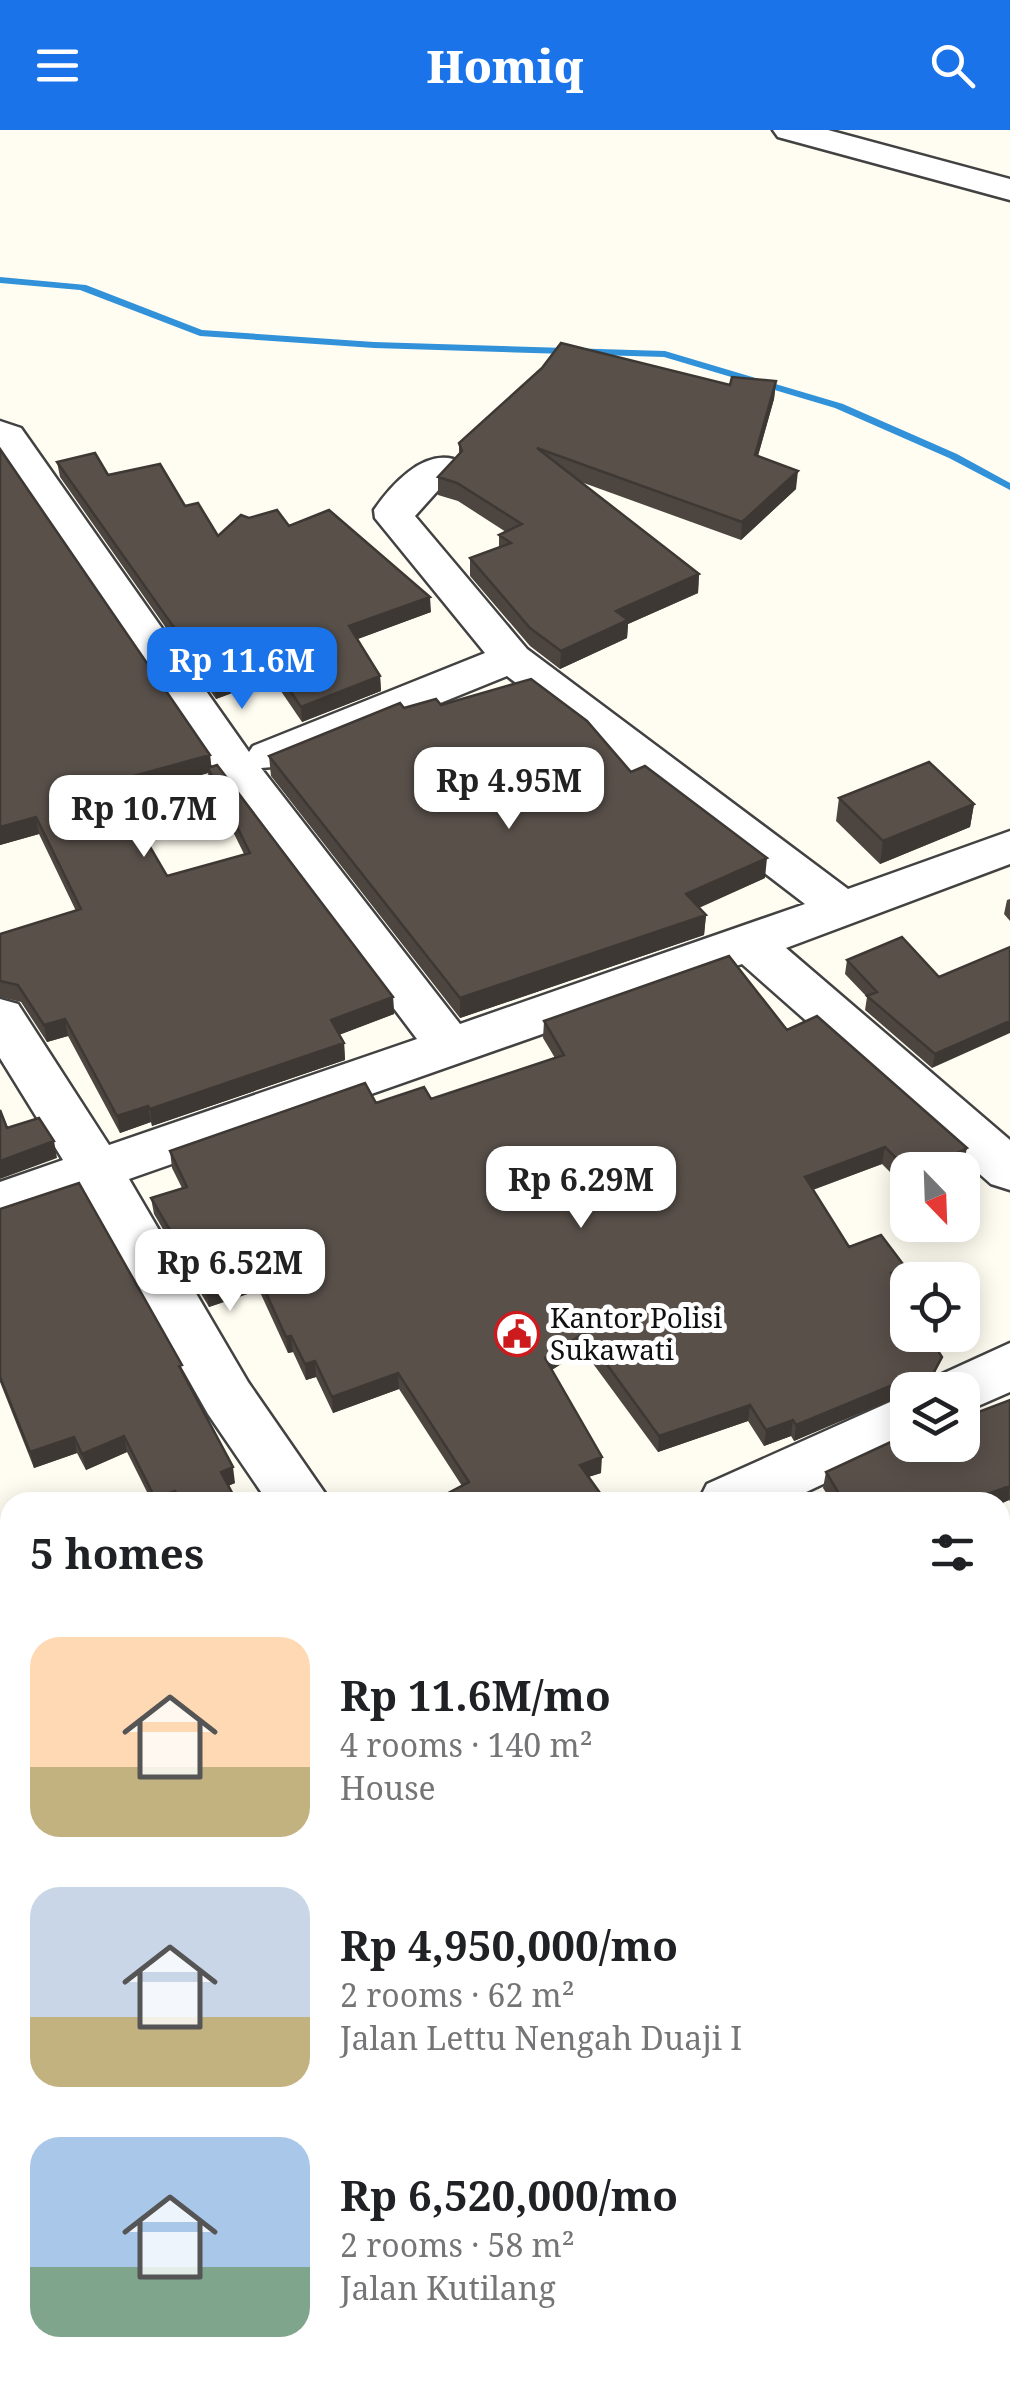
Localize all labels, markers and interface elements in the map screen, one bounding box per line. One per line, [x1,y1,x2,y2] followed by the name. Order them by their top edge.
[427,35,583,96] text: Homiq
[30,38,85,93] icon: menu
[925,38,980,93] icon: search
[139,627,345,712] pin: Rp 11.6M
[169,638,315,681] text: Rp 11.6M
[406,747,612,832] pin: Rp 4.95M
[436,758,582,801] text: Rp 4.95M
[41,775,247,860] pin: Rp 10.7M
[71,786,217,829] text: Rp 10.7M
[478,1146,684,1231] pin: Rp 6.29M
[890,1152,980,1242] north arrow
[890,1152,980,1462] map controls
[508,1157,654,1200] text: Rp 6.29M
[127,1229,333,1314] pin: Rp 6.52M
[157,1240,303,1283] text: Rp 6.52M
[890,1262,980,1352] button: locate
[550,1298,722,1368] place label: Kantor Polisi Sukawati
[494,1311,540,1357] public building icon: Kantor Polisi Sukawati
[890,1372,980,1462] button: layers
[30,1524,204,1581] text: 5 homes
[925,1525,980,1580] icon: filters
[340,1666,611,1723] text: Rp 11.6M/mo
[110,1677,230,1797] icon: home
[340,1723,593,1766] text: 4 rooms · 140 m²
[340,1766,436,1809] text: House
[340,1916,678,1973] text: Rp 4,950,000/mo
[110,1927,230,2047] icon: home
[340,1973,575,2016] text: 2 rooms · 62 m²
[340,2016,742,2059] text: Jalan Lettu Nengah Duaji I
[340,2166,678,2223] text: Rp 6,520,000/mo
[110,2177,230,2297] icon: home
[340,2223,575,2266] text: 2 rooms · 58 m²
[340,2266,556,2309] text: Jalan Kutilang

